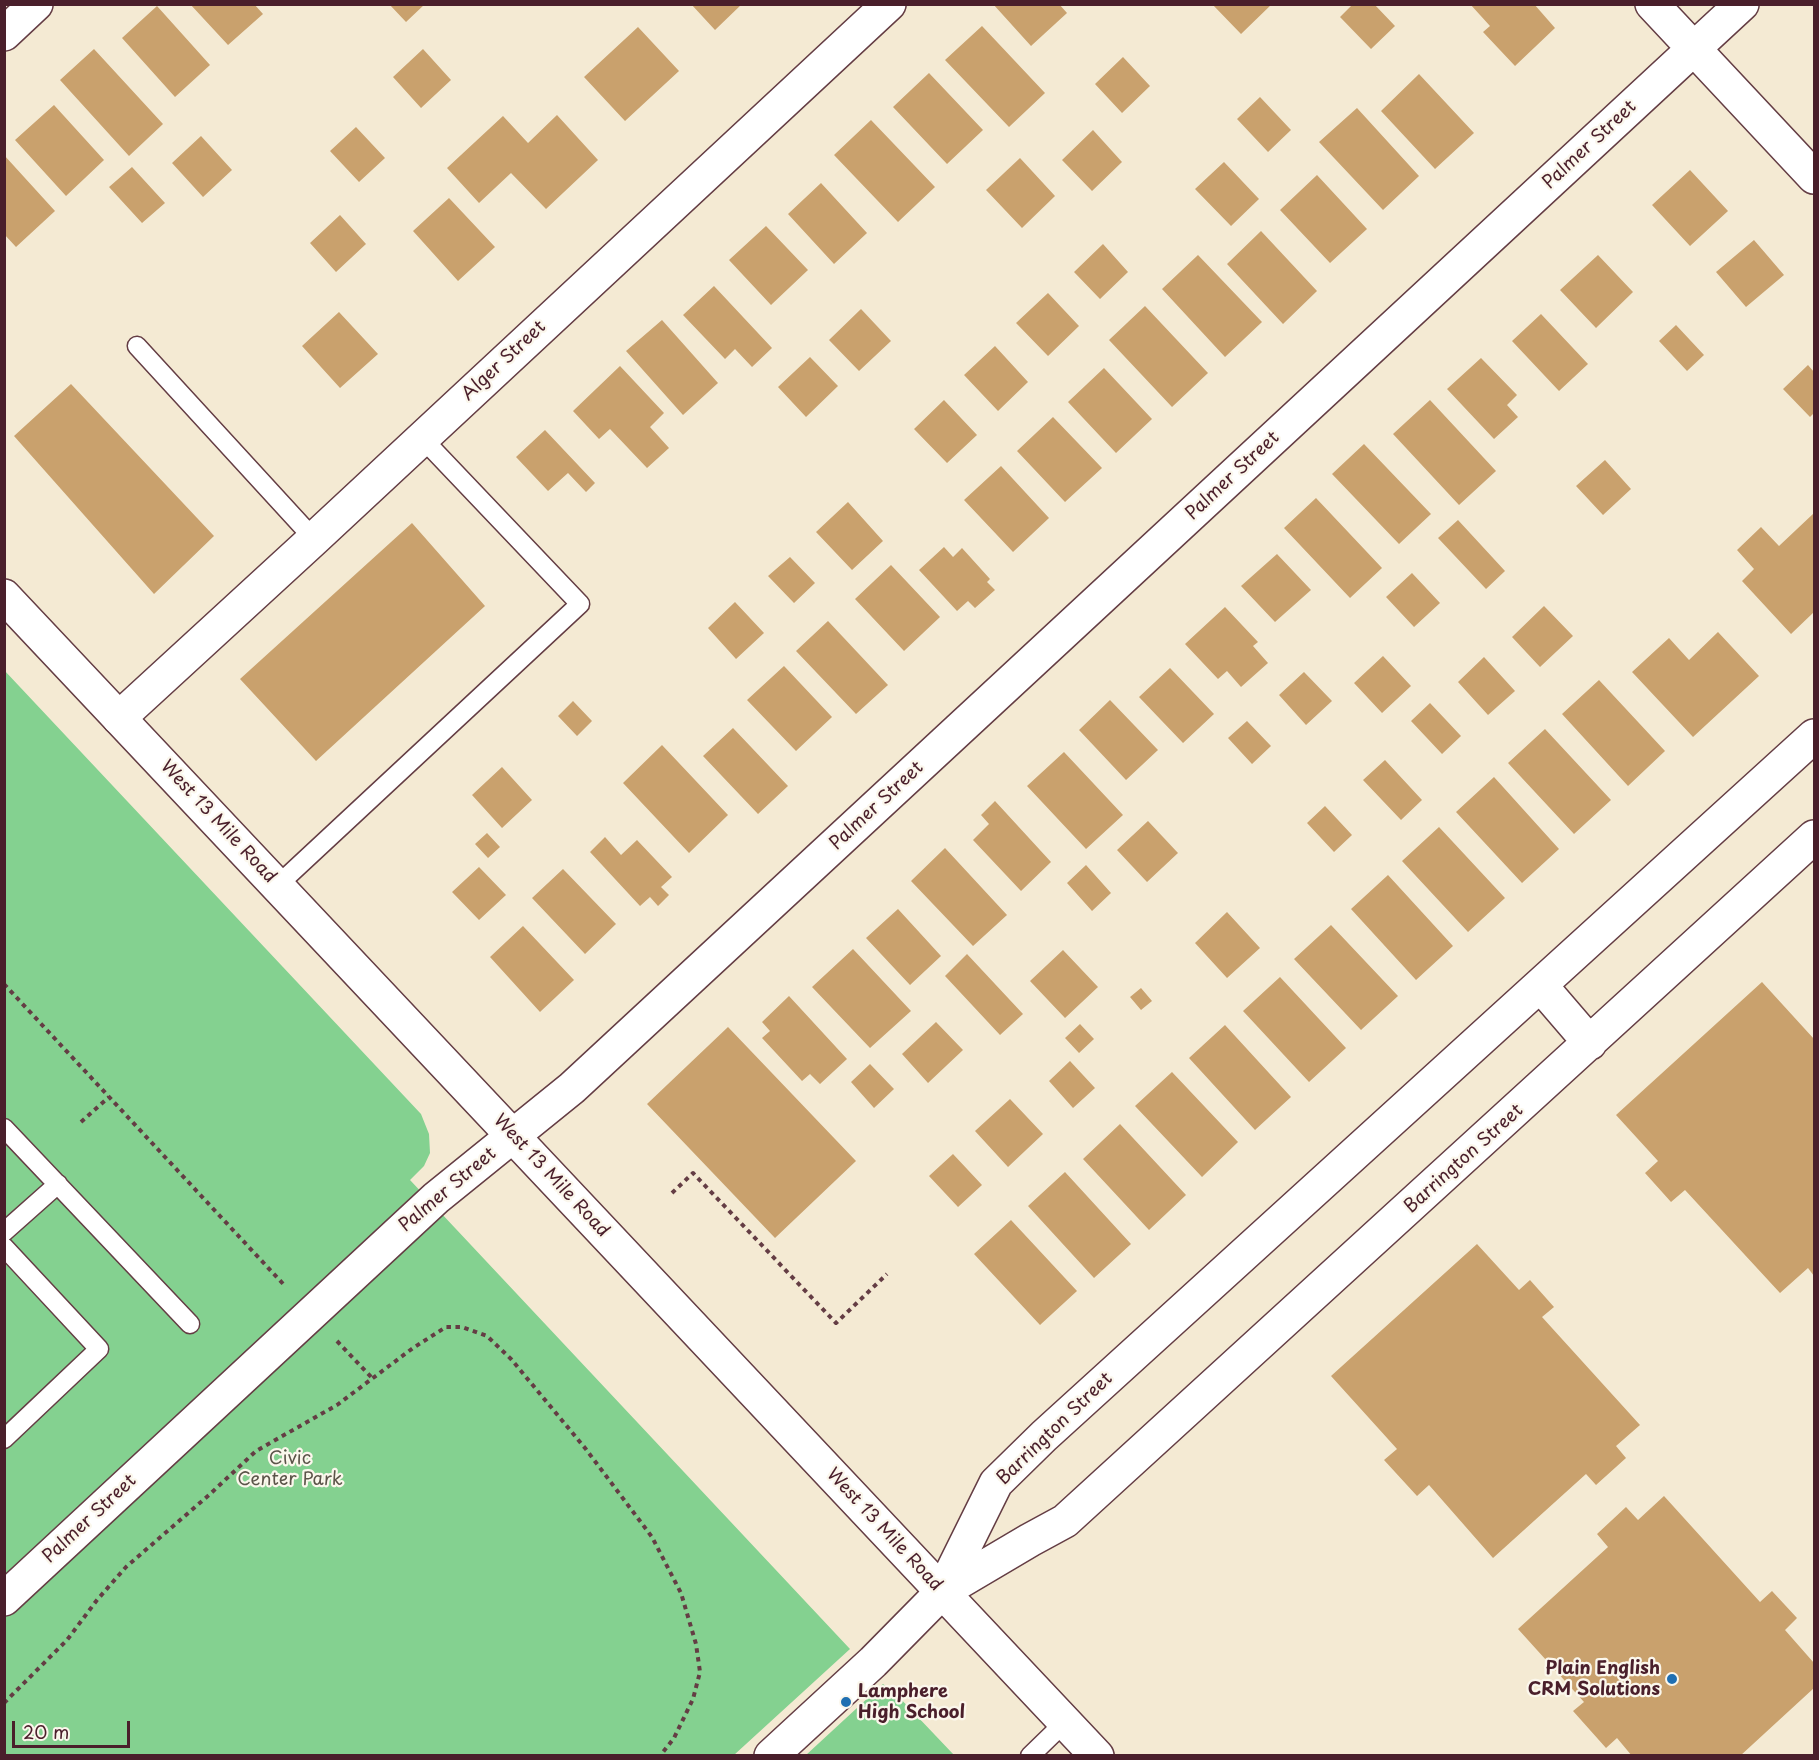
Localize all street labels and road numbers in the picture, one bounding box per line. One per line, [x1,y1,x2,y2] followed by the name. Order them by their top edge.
[1539,96,1641,194] street label: Palmer Street
[457,317,551,405] street label: Alger Street
[1182,427,1284,525] street label: Palmer Street
[155,756,281,888] street label: West 13 Mile Road
[826,757,928,855] street label: Palmer Street
[1400,1100,1528,1218] street label: Barrington Street
[488,1110,614,1242] street label: West 13 Mile Road
[395,1143,501,1237] street label: Palmer Street
[993,1368,1117,1490] street label: Barrington Street
[821,1464,947,1596] street label: West 13 Mile Road
[39,1470,141,1568] street label: Palmer Street

